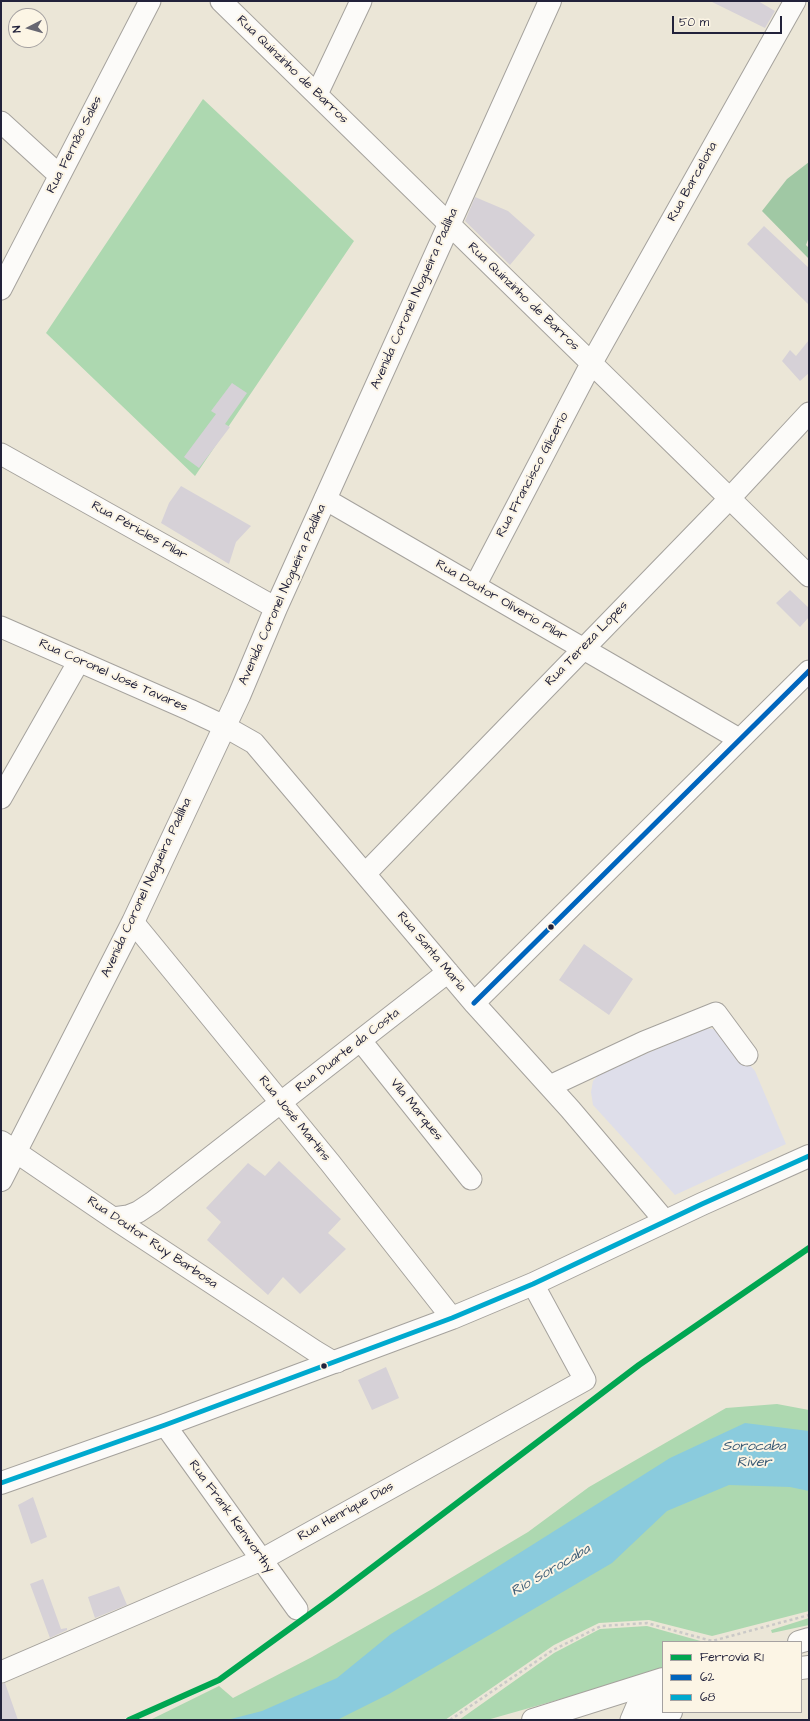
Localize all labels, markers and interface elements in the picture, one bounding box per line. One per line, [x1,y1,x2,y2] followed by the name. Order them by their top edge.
[8,8,48,48] north arrow
[674,8,784,34] scale bar
[233,13,351,127] street label: Rua Quinzinho de Barros
[679,14,709,31] text: 50 m
[9,25,24,33] text: N
[44,94,106,196] street label: Rua Fernão Sales
[665,140,721,224] street label: Rua Barcelona
[368,206,462,392] street label: Avenida Coronel Nogueira Padilha
[464,240,582,354] street label: Rua Quinzinho de Barros
[493,410,573,540] street label: Rua Francisco Glicerio
[88,498,190,564] street label: Rua Péricles Pilar
[236,502,330,688] street label: Avenida Coronel Nogueira Padilha
[432,557,570,645] street label: Rua Doutor Oliverio Pilar
[542,598,632,690] street label: Rua Tereza Lopes
[36,636,190,716] street label: Rua Coronel José Tavares
[98,796,196,980] street label: Avenida Coronel Nogueira Padilha
[393,909,469,995] street label: Rua Santa Maria
[546,922,556,932] unlabelled marker
[293,1006,403,1096] street label: Rua Duarte da Costa
[255,1073,333,1165] street label: Rua José Martins
[386,1076,446,1144] street label: Vila Marques
[84,1193,220,1293] street label: Rua Doutor Ruy Barbosa
[319,1361,329,1371] unlabelled marker
[722,1439,786,1472] water label: Sorocaba River
[185,1458,277,1576] street label: Rua Frank Kenworthy
[295,1479,397,1545] street label: Rua Henrique Dias
[508,1541,594,1601] water label: Rio Sorocaba
[662,1641,802,1713] legend
[700,1649,764,1666] text: Ferrovia R1
[700,1669,714,1686] text: 62
[700,1689,715,1706] text: 68

